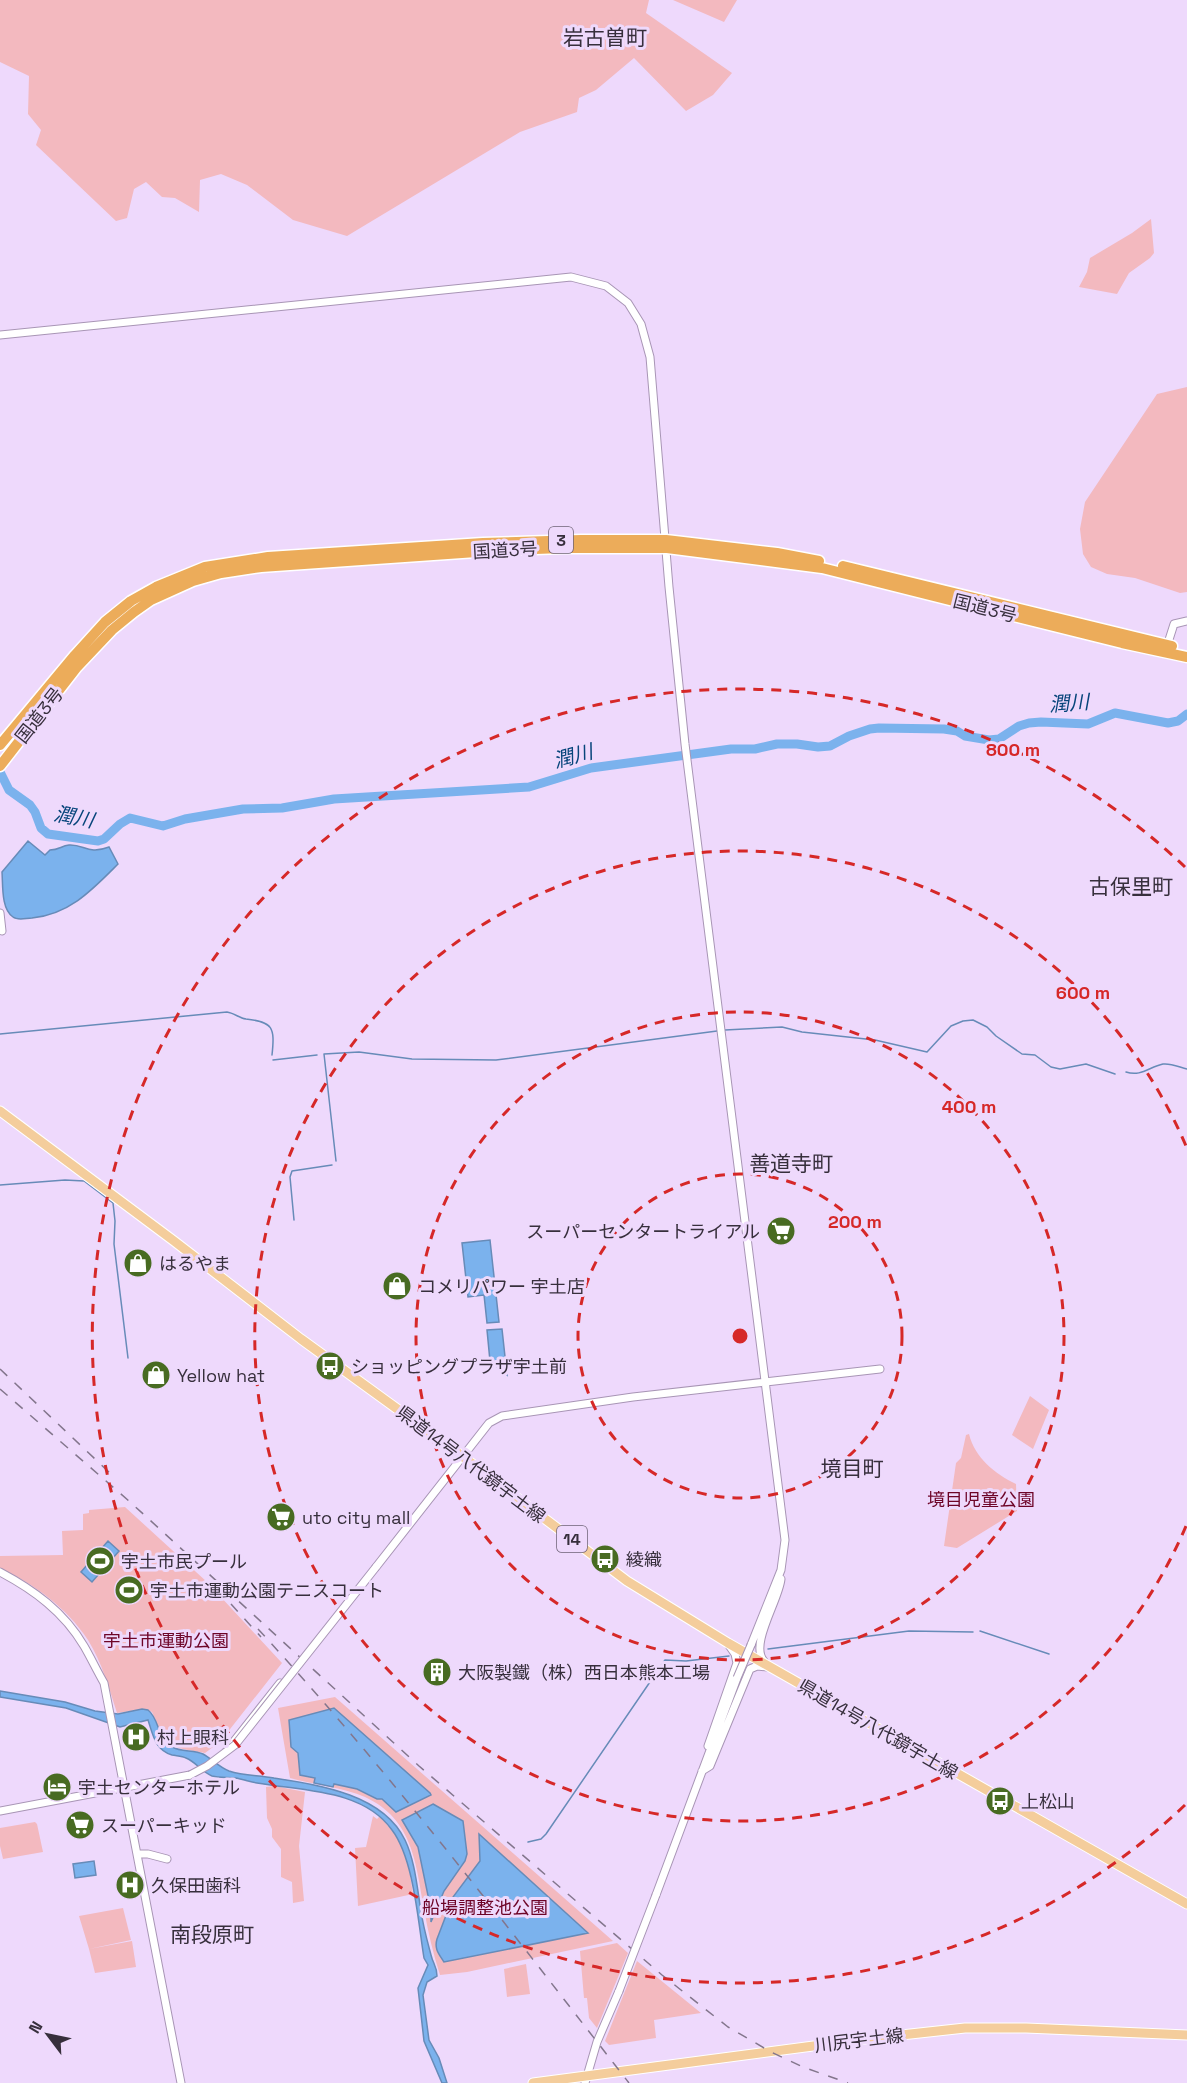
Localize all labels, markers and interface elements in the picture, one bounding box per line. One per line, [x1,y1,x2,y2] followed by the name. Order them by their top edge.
[563,24,647,51] district label: 岩古曽町
[549,527,573,553] road number: 3
[472,537,538,563] street label: 国道3号
[951,589,1019,627] street label: 国道3号
[10,682,68,748] street label: 国道3号
[1048,688,1092,717] water label: 潤川
[550,738,598,774] water label: 潤川
[986,738,1040,761] text: 800 m
[52,800,98,834] water label: 潤川
[1089,873,1173,900] district label: 古保里町
[1056,981,1110,1004] text: 600 m
[942,1095,996,1118] text: 400 m
[749,1150,833,1177] district label: 善道寺町
[828,1210,882,1233] text: 200 m
[765,1215,797,1247] supermarket icon: スーパーセンタートライアル
[526,1220,760,1243] place label: スーパーセンタートライアル
[122,1247,154,1279] shop icon: はるやま
[159,1252,231,1275] place label: はるやま
[381,1270,413,1302] shop icon: コメリパワー 宇土店
[418,1275,585,1298] place label: コメリパワー 宇土店
[730,1326,750,1346] centre of rings
[314,1350,346,1382] bus stop icon: ショッピングプラザ宇土前
[351,1355,567,1378] place label: ショッピングプラザ宇土前
[140,1359,172,1391] shop icon: Yellow hat
[177,1364,265,1387] place label: Yellow hat
[392,1400,550,1528] street label: 県道14号八代鏡宇土線
[821,1455,884,1482] district label: 境目町
[927,1488,1035,1511] park label: 境目児童公園
[265,1501,297,1533] supermarket icon: uto city mall
[302,1506,410,1529] place label: uto city mall
[557,1526,587,1552] road number: 14
[589,1543,621,1575] bus stop icon: 綾織
[84,1545,116,1577] sports icon: 宇土市民プール
[626,1548,662,1571] place label: 綾織
[121,1550,247,1573] place label: 宇土市民プール
[113,1574,145,1606] sports icon: 宇土市運動公園テニスコート
[150,1579,384,1602] place label: 宇土市運動公園テニスコート
[103,1629,229,1652] park label: 宇土市運動公園
[421,1656,453,1688] building icon: 大阪製鐵（株）西日本熊本工場
[458,1661,710,1684] place label: 大阪製鐵（株）西日本熊本工場
[794,1674,962,1784] street label: 県道14号八代鏡宇土線
[120,1721,152,1753] hospital icon: 村上眼科
[157,1726,229,1749] place label: 村上眼科
[41,1771,73,1803] hotel icon: 宇土センターホテル
[78,1776,240,1799] place label: 宇土センターホテル
[984,1785,1016,1817] bus stop icon: 上松山
[1021,1790,1075,1813] place label: 上松山
[64,1809,96,1841] supermarket icon: スーパーキッド
[101,1814,227,1837] place label: スーパーキッド
[114,1869,146,1901] hospital icon: 久保田歯科
[151,1874,241,1897] place label: 久保田歯科
[422,1896,548,1919] park label: 船場調整池公園
[170,1921,254,1948] district label: 南段原町
[18,2005,78,2065] north arrow
[24,2017,47,2037] text: N
[813,2023,905,2057] street label: 川尻宇土線

